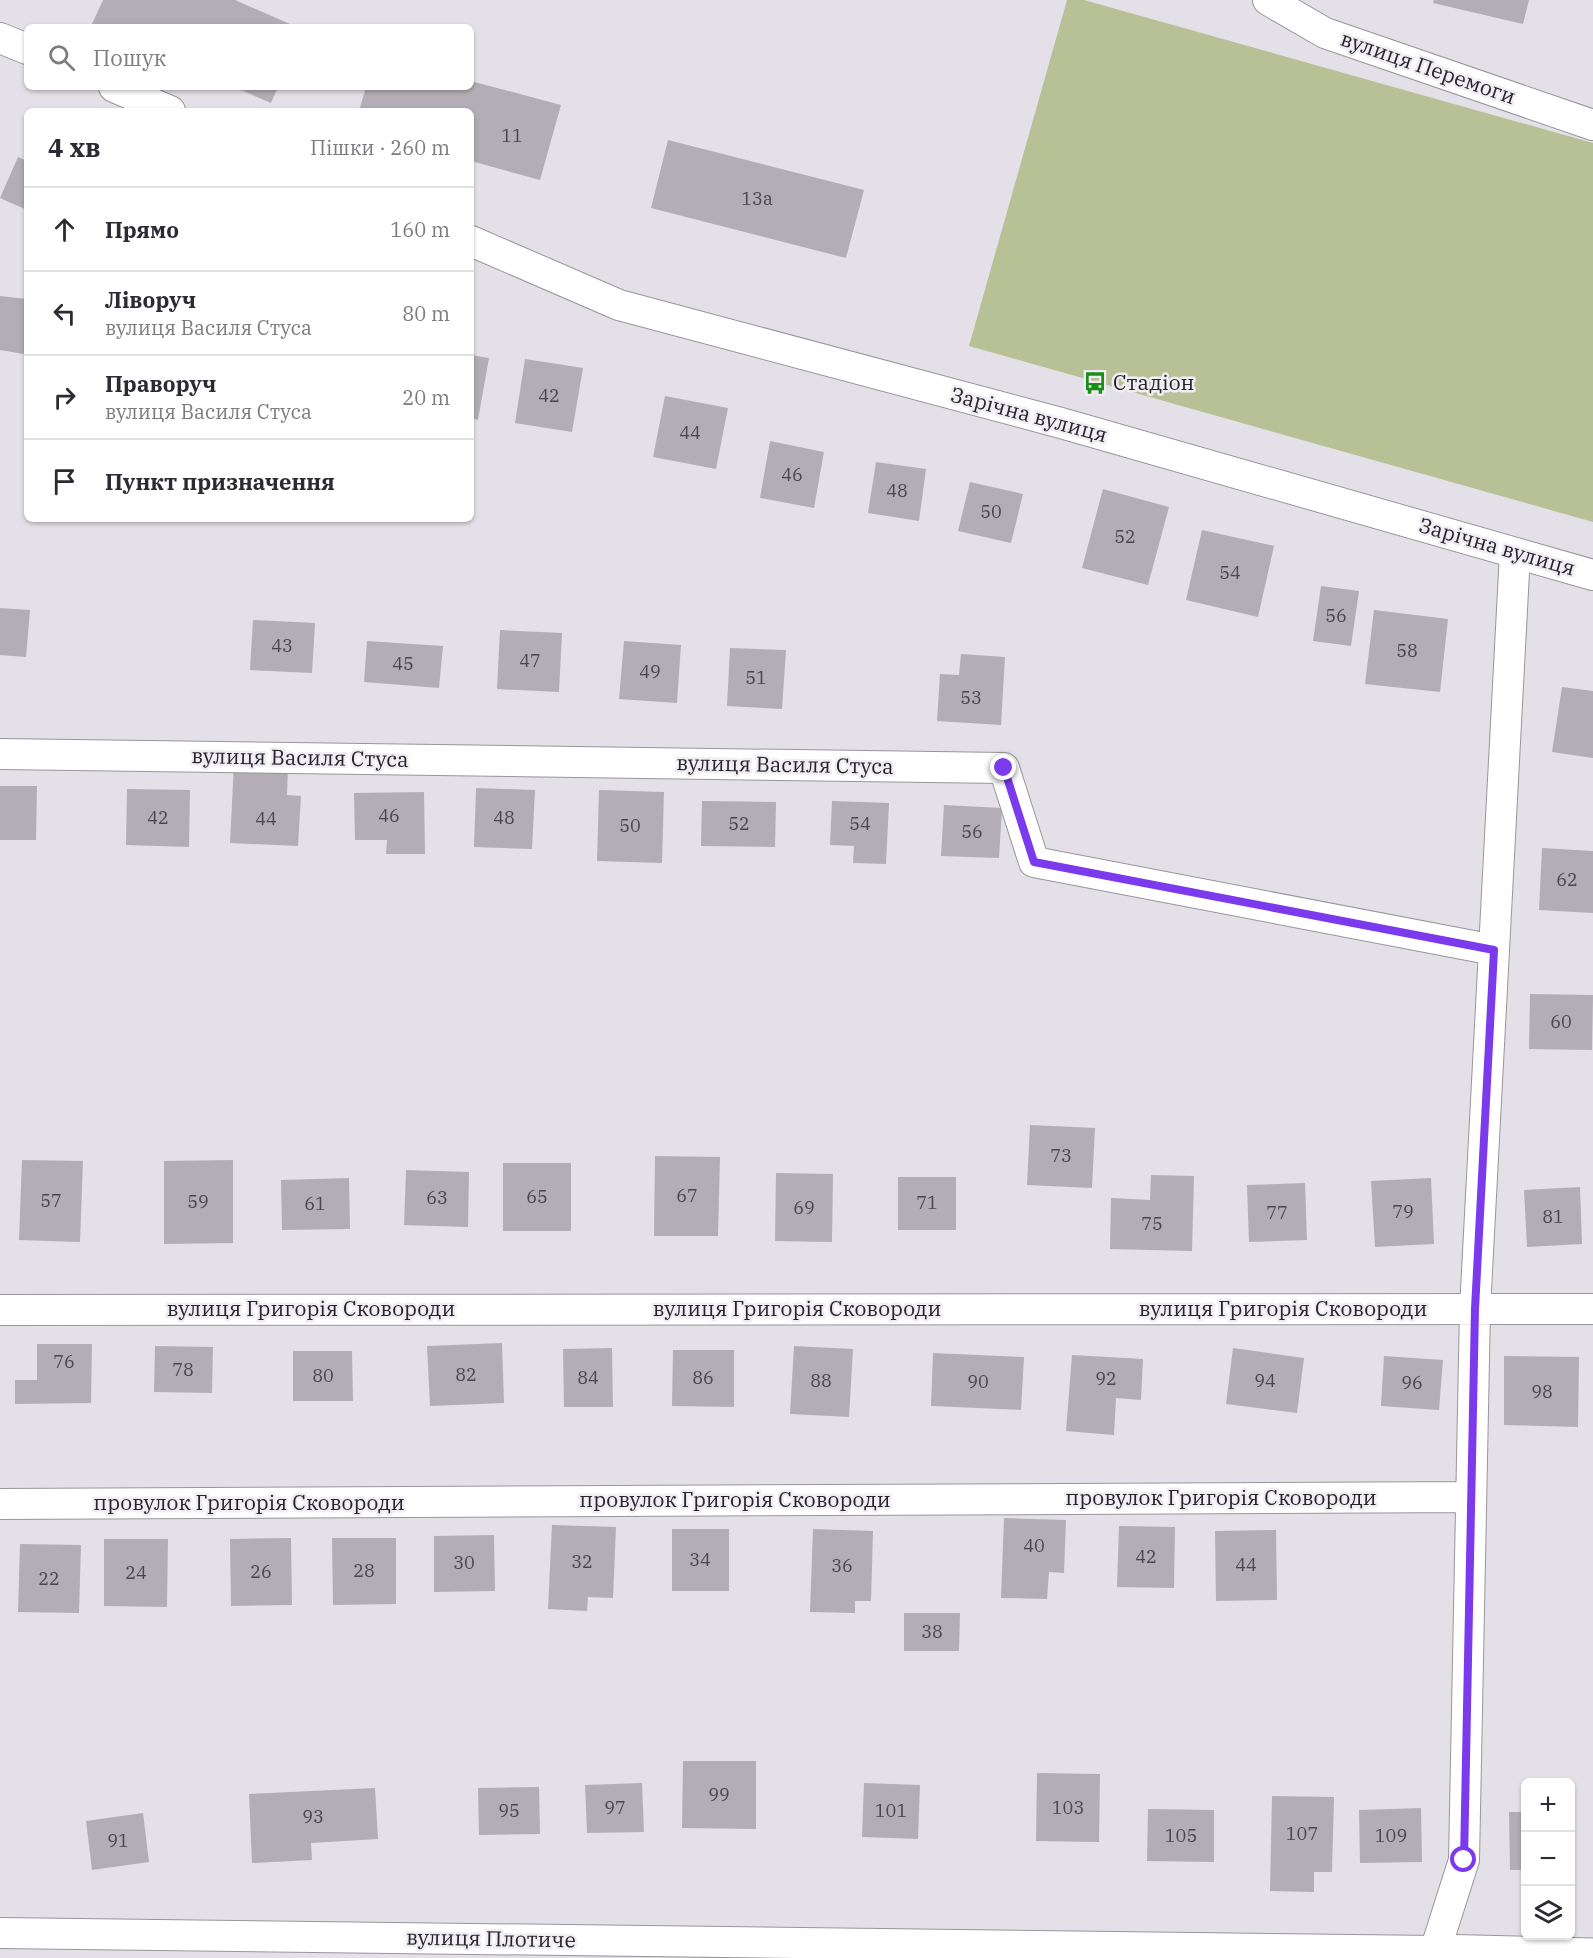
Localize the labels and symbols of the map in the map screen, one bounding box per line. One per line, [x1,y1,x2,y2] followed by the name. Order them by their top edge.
[1337,24,1520,110] street label: вулиця Перемоги
[501,124,523,147] house number: 11
[741,187,773,210] house number: 13а
[1113,368,1194,396] place label: Стадіон
[1082,370,1108,396] bus stop icon: Стадіон
[948,380,1111,448] street label: Зарічна вулиця
[538,384,560,407] house number: 42
[679,421,701,444] house number: 44
[781,463,803,486] house number: 46
[886,479,908,502] house number: 48
[980,500,1002,523] house number: 50
[1416,510,1579,582] street label: Зарічна вулиця
[1114,525,1136,548] house number: 52
[1219,561,1241,584] house number: 54
[1325,604,1347,627] house number: 56
[271,634,293,657] house number: 43
[1396,639,1418,662] house number: 58
[519,649,541,672] house number: 47
[392,652,414,675] house number: 45
[639,660,661,683] house number: 49
[745,666,767,689] house number: 51
[960,686,982,709] house number: 53
[191,741,409,773] street label: вулиця Василя Стуса
[676,748,894,780] street label: вулиця Василя Стуса
[990,754,1016,780] route end
[378,804,400,827] house number: 46
[147,806,169,829] house number: 42
[493,806,515,829] house number: 48
[255,807,277,830] house number: 44
[728,812,750,835] house number: 52
[849,812,871,835] house number: 54
[619,814,641,837] house number: 50
[961,820,983,843] house number: 56
[1556,868,1578,891] house number: 62
[1550,1010,1572,1033] house number: 60
[1050,1144,1072,1167] house number: 73
[676,1184,698,1207] house number: 67
[526,1185,548,1208] house number: 65
[426,1186,448,1209] house number: 63
[40,1189,62,1212] house number: 57
[187,1190,209,1213] house number: 59
[916,1191,938,1214] house number: 71
[304,1192,326,1215] house number: 61
[793,1196,815,1219] house number: 69
[1392,1200,1414,1223] house number: 79
[1266,1201,1288,1224] house number: 77
[1542,1205,1564,1228] house number: 81
[1141,1212,1163,1235] house number: 75
[167,1294,455,1322] street label: вулиця Григорія Сковороди
[653,1294,941,1322] street label: вулиця Григорія Сковороди
[1139,1294,1427,1322] street label: вулиця Григорія Сковороди
[53,1350,75,1373] house number: 76
[172,1358,194,1381] house number: 78
[455,1363,477,1386] house number: 82
[312,1364,334,1387] house number: 80
[577,1366,599,1389] house number: 84
[692,1366,714,1389] house number: 86
[1095,1367,1117,1390] house number: 92
[810,1369,832,1392] house number: 88
[1254,1369,1276,1392] house number: 94
[967,1370,989,1393] house number: 90
[1401,1371,1423,1394] house number: 96
[1531,1380,1553,1403] house number: 98
[1065,1483,1377,1511] street label: провулок Григорія Сковороди
[579,1485,891,1513] street label: провулок Григорія Сковороди
[93,1488,405,1516] street label: провулок Григорія Сковороди
[1023,1534,1045,1557] house number: 40
[1135,1545,1157,1568] house number: 42
[689,1548,711,1571] house number: 34
[571,1550,593,1573] house number: 32
[453,1551,475,1574] house number: 30
[1235,1553,1257,1576] house number: 44
[831,1554,853,1577] house number: 36
[353,1559,375,1582] house number: 28
[250,1560,272,1583] house number: 26
[125,1561,147,1584] house number: 24
[38,1567,60,1590] house number: 22
[921,1620,943,1643] house number: 38
[708,1783,730,1806] house number: 99
[604,1796,626,1819] house number: 97
[1052,1796,1084,1819] house number: 103
[498,1799,520,1822] house number: 95
[875,1799,907,1822] house number: 101
[302,1805,324,1828] house number: 93
[1286,1822,1318,1845] house number: 107
[1165,1824,1197,1847] house number: 105
[1375,1824,1407,1847] house number: 109
[107,1829,129,1852] house number: 91
[1450,1846,1476,1872] route start
[406,1923,576,1953] street label: вулиця Плотиче

